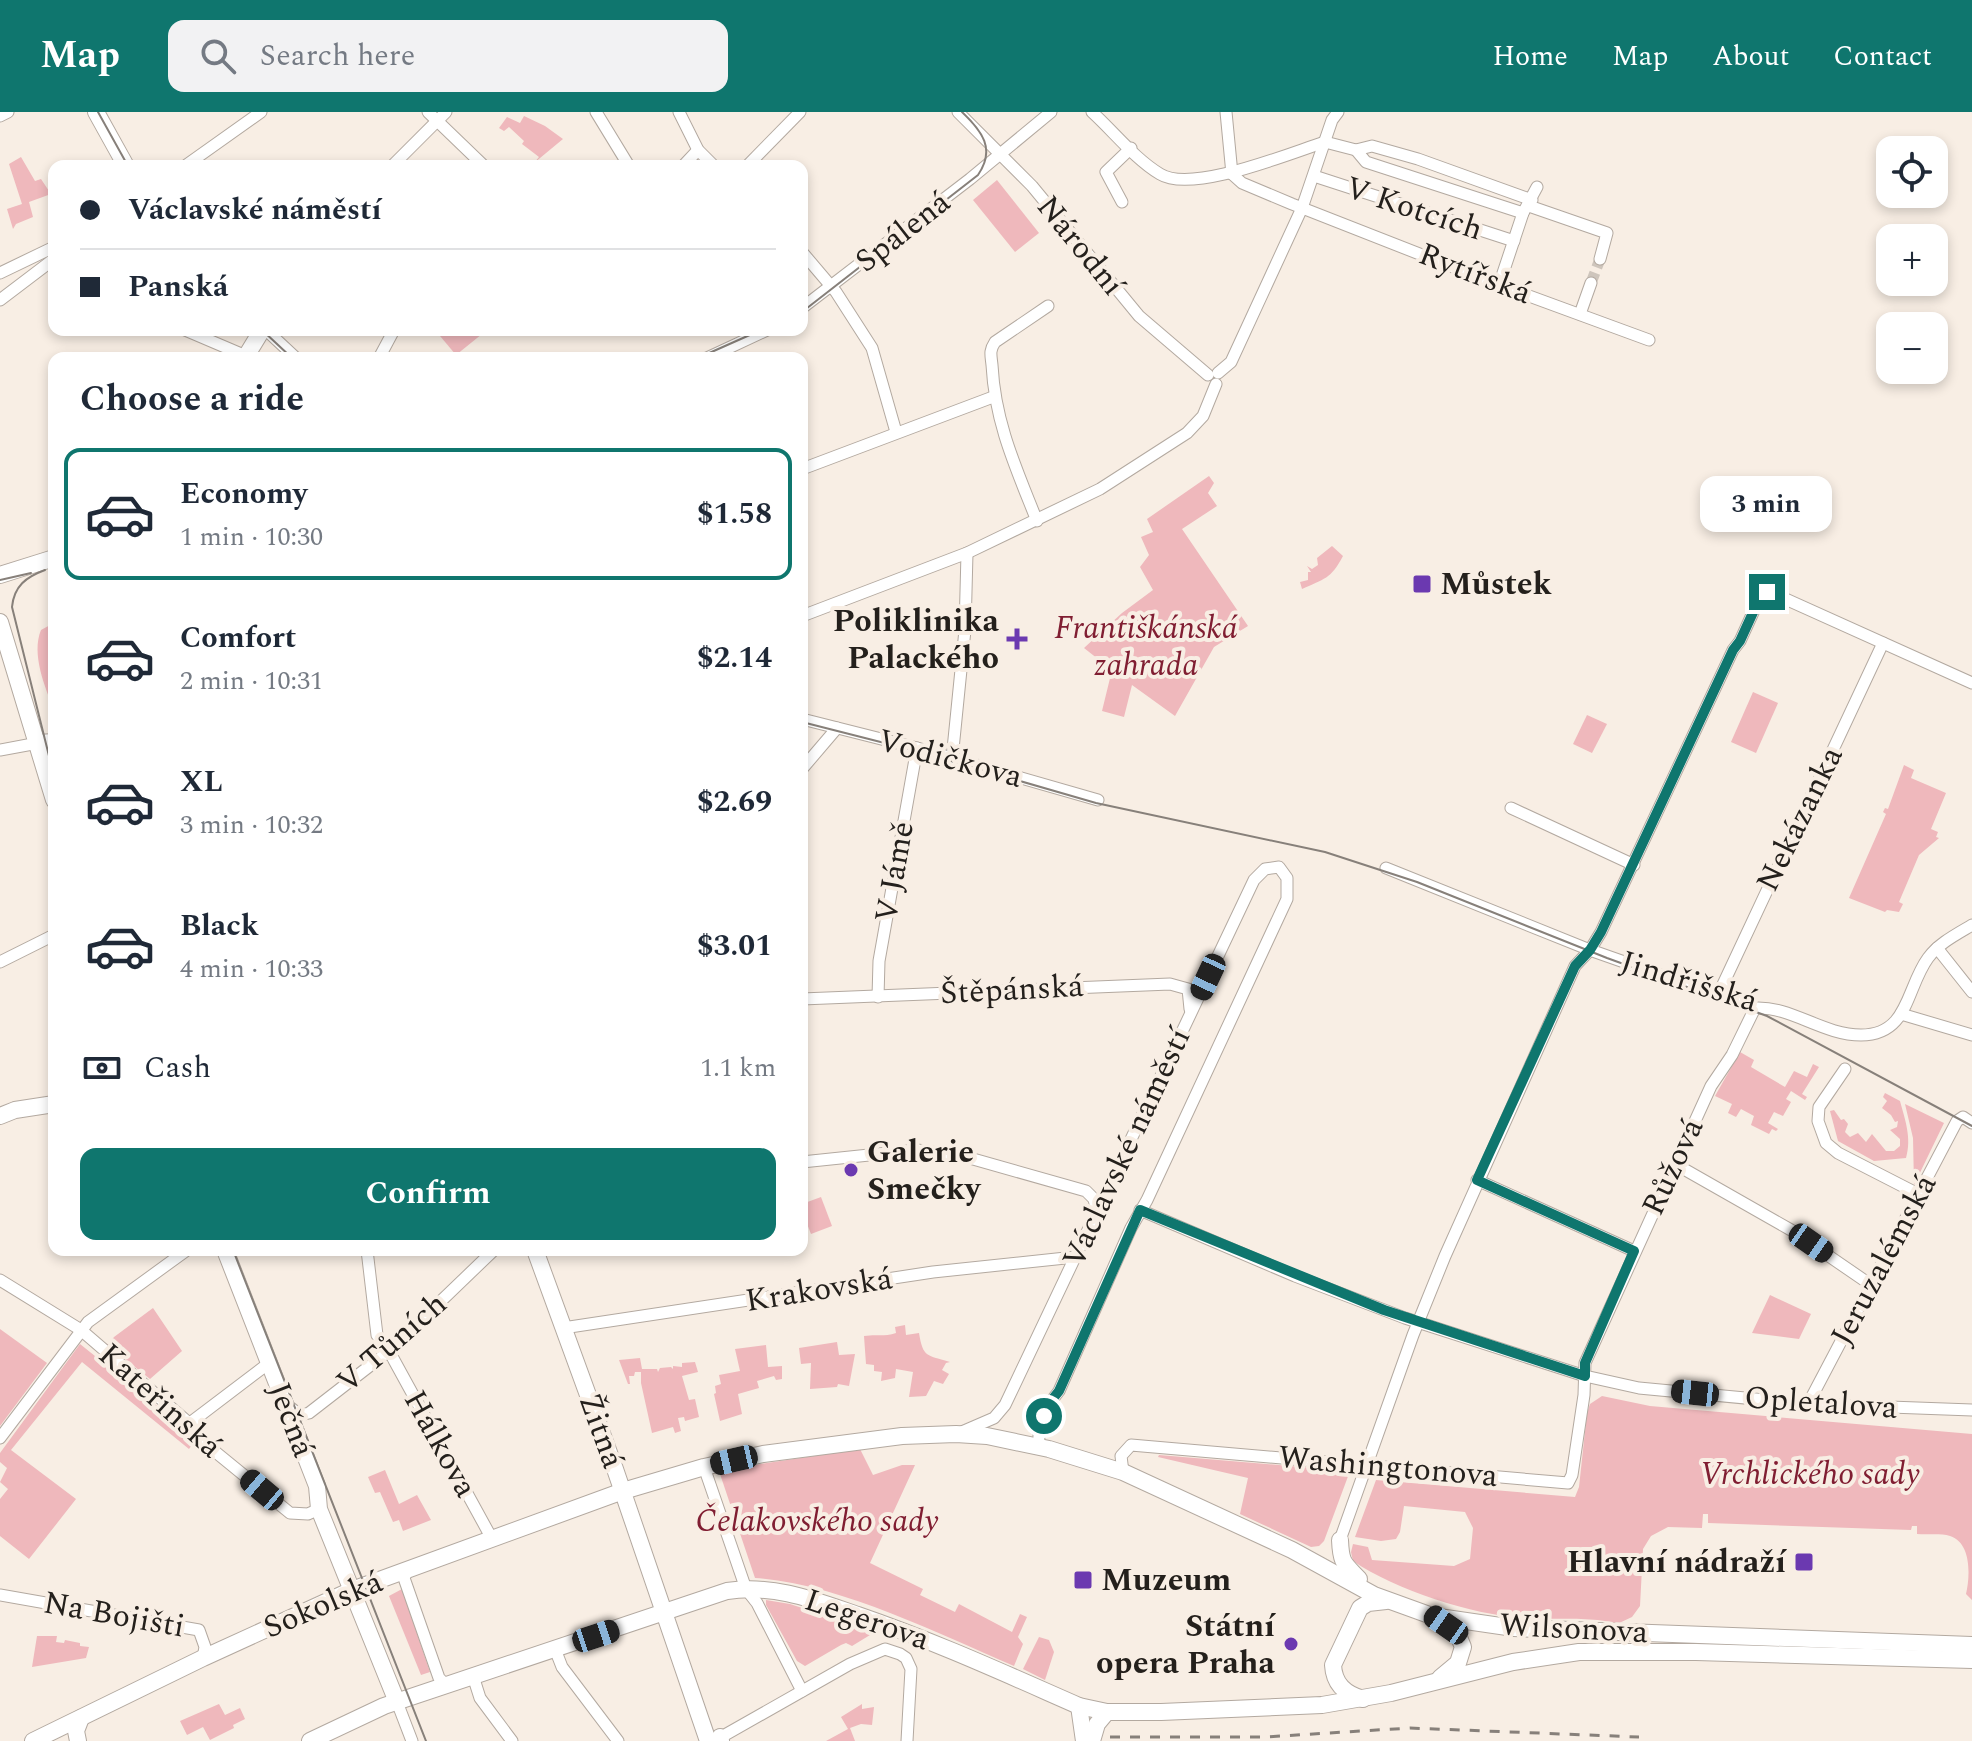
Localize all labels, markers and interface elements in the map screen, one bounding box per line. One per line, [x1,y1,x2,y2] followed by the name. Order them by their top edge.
[168,20,728,92] search box
[40,27,120,85] text: Map
[260,33,415,79] text: Search here
[196,34,240,78] icon: search
[1492,35,1568,78] text: Home
[1612,35,1668,78] text: Map
[1712,35,1789,78] text: About
[1833,35,1932,78] text: Contact
[1876,136,1948,384] map controls
[1876,136,1948,208] button: locate
[1339,164,1489,254] street label: V Kotcích
[845,179,962,285] street label: Spálená
[1024,185,1137,309] street label: Národní
[128,187,382,233] text: Václavské náměstí
[1876,224,1948,296] button: +
[1411,230,1539,318] street label: Rytířská
[128,264,229,310] text: Panská
[1876,312,1948,384] button: −
[80,372,304,427] text: Choose a ride
[180,471,307,517] text: Economy
[1701,476,1833,532] callout: 3 min
[84,478,156,550] icon: car
[1731,484,1801,524] text: 3 min
[697,491,772,537] text: $1.58
[180,517,323,557] text: 1 min · 10:30
[1440,560,1553,609] place label: Můstek
[1411,573,1433,595] marker: Můstek
[1749,574,1785,610] route end
[833,597,1000,683] place label: Poliklinika Palackého
[1054,604,1238,690] park label: Františkánská zahrada
[180,615,296,661] text: Comfort
[84,622,156,694] icon: car
[1006,628,1028,650] marker: Poliklinika Palackého
[697,635,772,681] text: $2.14
[180,661,323,701] text: 2 min · 10:31
[872,716,1028,802] street label: Vodičkova
[1744,738,1856,900] street label: Nekázanka
[180,759,223,805] text: XL
[84,766,156,838] icon: car
[697,779,772,825] text: $2.69
[180,805,323,845] text: 3 min · 10:32
[862,818,928,926] street label: V Jámě
[180,903,259,949] text: Black
[84,910,156,982] icon: car
[697,923,772,969] text: $3.01
[1614,938,1764,1026] street label: Jindřišská
[180,949,323,989] text: 4 min · 10:33
[1187,950,1229,1004] car
[939,962,1085,1018] street label: Štěpánská
[1050,1018,1205,1276] street label: Václavské náměstí
[144,1045,211,1091] text: Cash
[80,1046,124,1090] icon: cash
[700,1048,776,1088] text: 1.1 km
[1629,1110,1717,1224] street label: Růžová
[867,1128,982,1214] place label: Galerie Smečky
[80,1148,776,1240] button: Confirm
[842,1161,860,1179] marker: Galerie Smečky
[1818,1165,1950,1355] street label: Jeruzalémská
[1784,1219,1838,1267] car
[742,1254,896,1326] street label: Krakovská
[326,1281,458,1405] street label: V Tůních
[87,1332,234,1471] street label: Kateřinská
[1743,1373,1900,1433] street label: Opletalova
[254,1375,328,1465] street label: Ječná
[1670,1379,1720,1407] car
[390,1381,490,1507] street label: Hálkova
[565,1387,637,1476] street label: Žitná
[1026,1398,1062,1434] route start
[1276,1433,1500,1501] street label: Washingtonova
[708,1443,760,1477] car
[1700,1450,1920,1499] park label: Vrchlického sady
[236,1465,288,1515] car
[695,1497,939,1546] park label: Čelakovského sady
[1567,1538,1787,1587] place label: Hlavní nádraží
[1793,1551,1815,1573] marker: Hlavní nádraží
[1101,1556,1231,1605] place label: Muzeum
[256,1558,391,1652] street label: Sokolská
[1072,1569,1094,1591] marker: Muzeum
[798,1576,936,1664] street label: Legerova
[40,1579,188,1651] street label: Na Bojišti
[1419,1601,1473,1649] car
[1499,1601,1650,1657] street label: Wilsonova
[1096,1602,1276,1688] place label: Státní opera Praha
[569,1617,623,1655] car
[1282,1635,1300,1653] marker: Státní opera Praha

